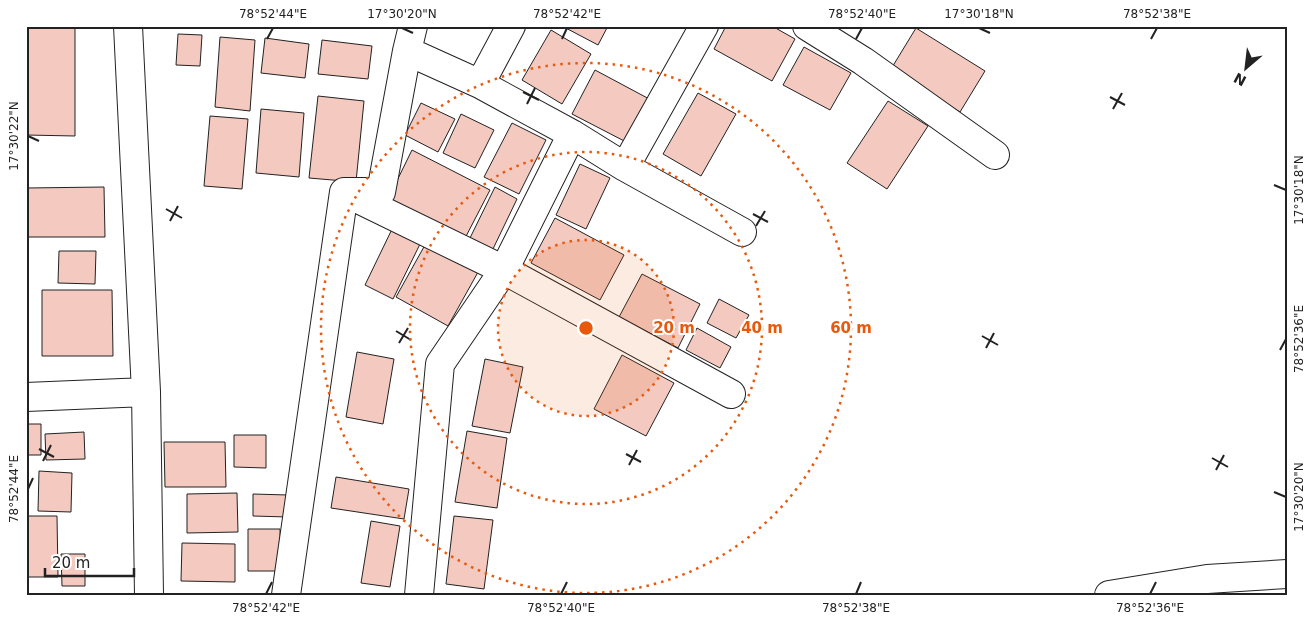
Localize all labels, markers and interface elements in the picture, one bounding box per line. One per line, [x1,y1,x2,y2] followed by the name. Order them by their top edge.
[239,7,307,21] text: 78°52'44"E
[367,7,437,21] text: 17°30'20"N
[533,7,601,21] text: 78°52'42"E
[828,7,896,21] text: 78°52'40"E
[944,7,1014,21] text: 17°30'18"N
[1123,7,1191,21] text: 78°52'38"E
[1220,42,1270,92] north arrow
[1231,70,1249,89] text: N
[7,101,21,171] text: 17°30'22"N
[1292,155,1306,225] text: 17°30'18"N
[1292,305,1306,373] text: 78°52'36"E
[577,319,595,337] centre of rings
[653,319,695,337] text: 20 m
[741,319,783,337] text: 40 m
[830,319,872,337] text: 60 m
[7,455,21,523] text: 78°52'44"E
[1292,462,1306,532] text: 17°30'20"N
[45,546,134,578] scale bar
[52,554,90,572] text: 20 m
[232,601,300,615] text: 78°52'42"E
[527,601,595,615] text: 78°52'40"E
[822,601,890,615] text: 78°52'38"E
[1116,601,1184,615] text: 78°52'36"E

